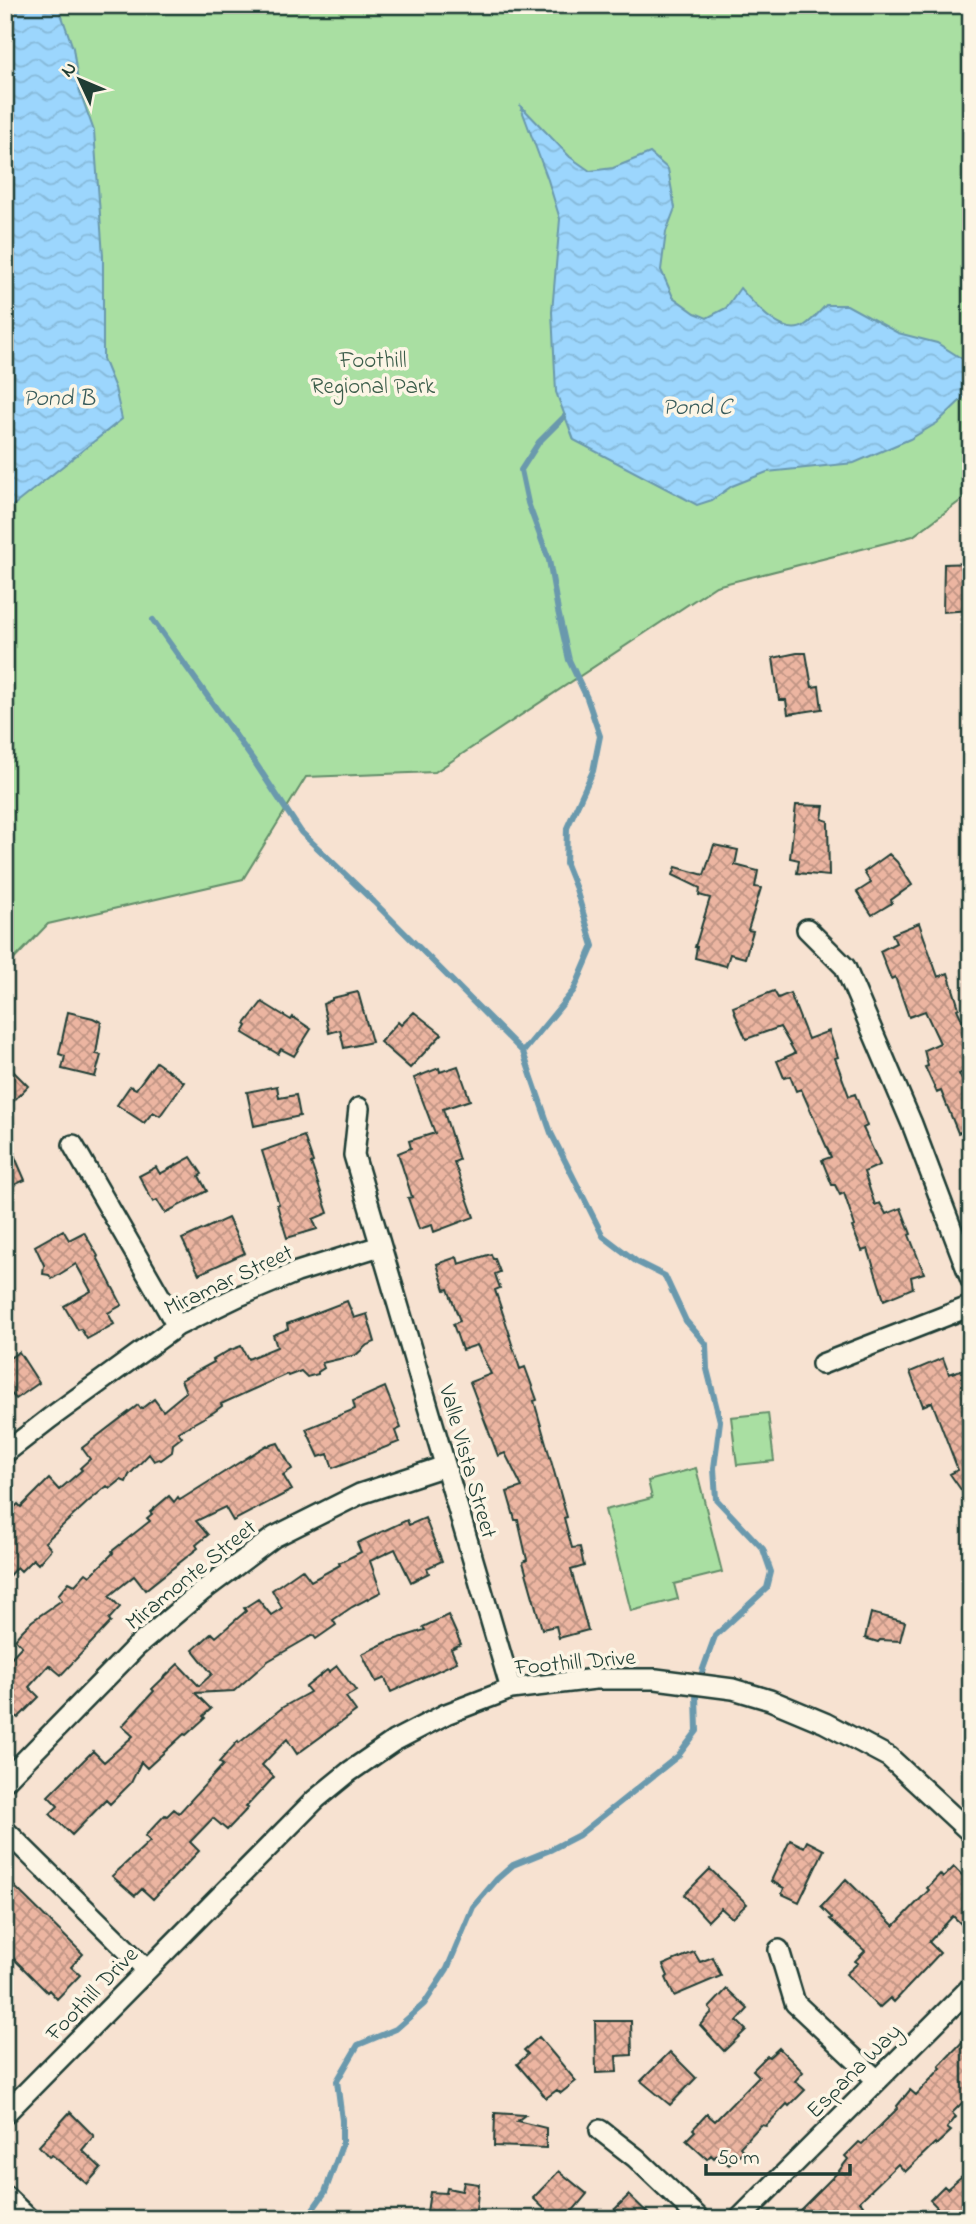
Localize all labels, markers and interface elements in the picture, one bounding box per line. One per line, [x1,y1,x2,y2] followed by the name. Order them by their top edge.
[46,46,116,116] north arrow
[55,56,84,84] text: N
[311,345,436,405] park label: Foothill Regional Park
[23,382,96,417] water label: Pond B
[662,391,735,426] water label: Pond C
[159,1237,299,1326] street label: Miramar Street
[429,1380,504,1543] street label: Valle Vista Street
[119,1512,265,1639] street label: Miramonte Street
[512,1642,638,1685] street label: Foothill Drive
[38,1939,147,2050] street label: Foothill Drive
[800,2017,911,2128] street label: Espana Way
[706,2133,850,2177] scale bar
[717,2144,760,2174] text: 50 m

